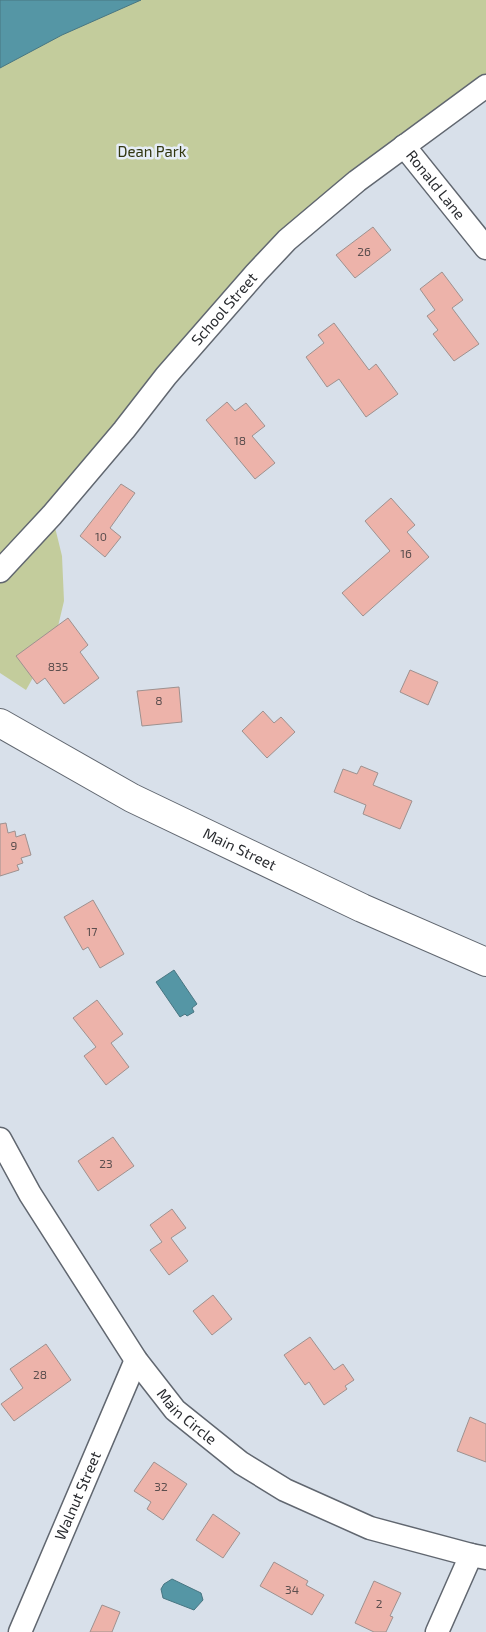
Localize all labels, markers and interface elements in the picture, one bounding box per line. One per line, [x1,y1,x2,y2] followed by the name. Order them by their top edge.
[118,142,187,160] park label: Dean Park
[403,146,469,223] street label: Ronald Lane
[357,244,371,258] house number: 26
[187,268,260,349] street label: School Street
[234,433,246,447] house number: 18
[95,529,107,543] house number: 10
[400,546,412,560] house number: 16
[48,659,68,673] house number: 835
[155,693,163,707] house number: 8
[200,823,280,874] street label: Main Street
[11,838,18,852] house number: 9
[87,924,97,938] house number: 17
[99,1156,113,1170] house number: 23
[33,1367,47,1381] house number: 28
[154,1384,221,1448] street label: Main Circle
[50,1448,104,1543] street label: Walnut Street
[154,1479,168,1493] house number: 32
[285,1582,299,1596] house number: 34
[376,1596,383,1610] house number: 2

